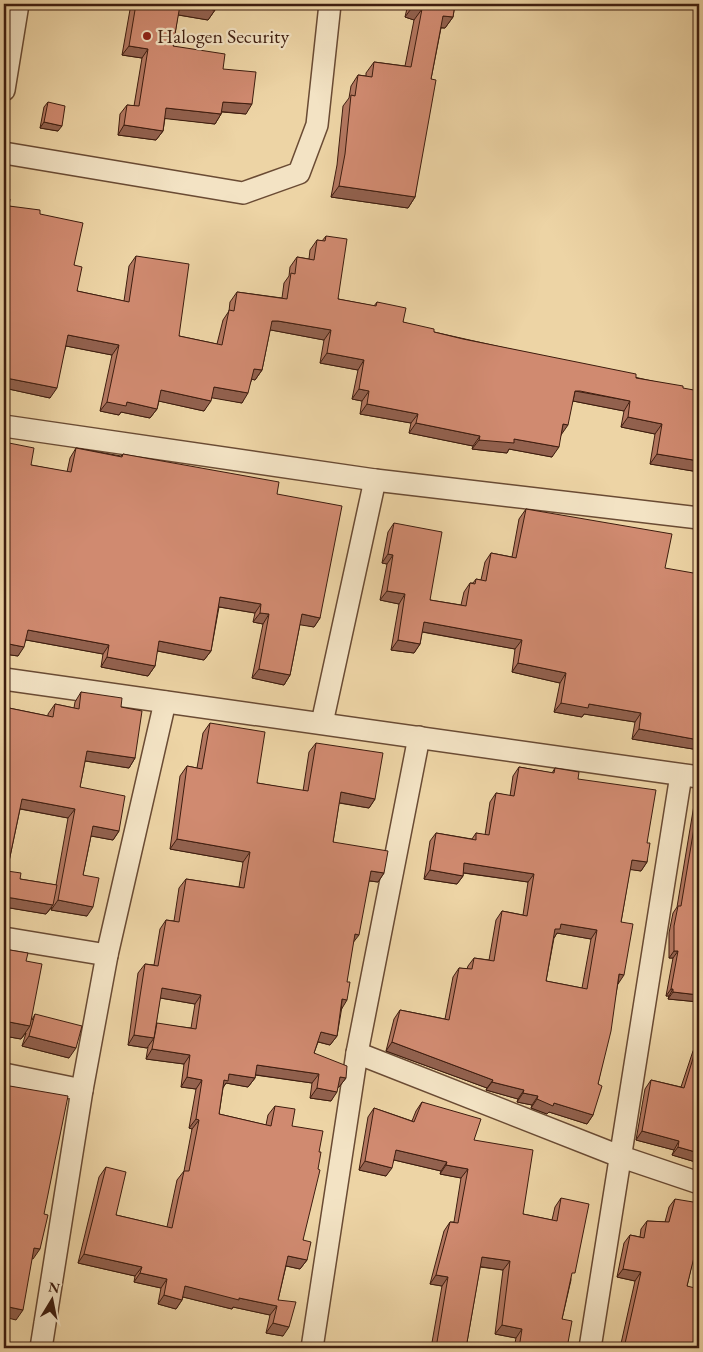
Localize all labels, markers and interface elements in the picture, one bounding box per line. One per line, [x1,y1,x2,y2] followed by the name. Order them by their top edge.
[157,23,289,49] place label: Halogen Security
[141,30,153,42] marker: Halogen Security
[28,1274,78,1324] north arrow
[47,1277,62,1297] text: N

